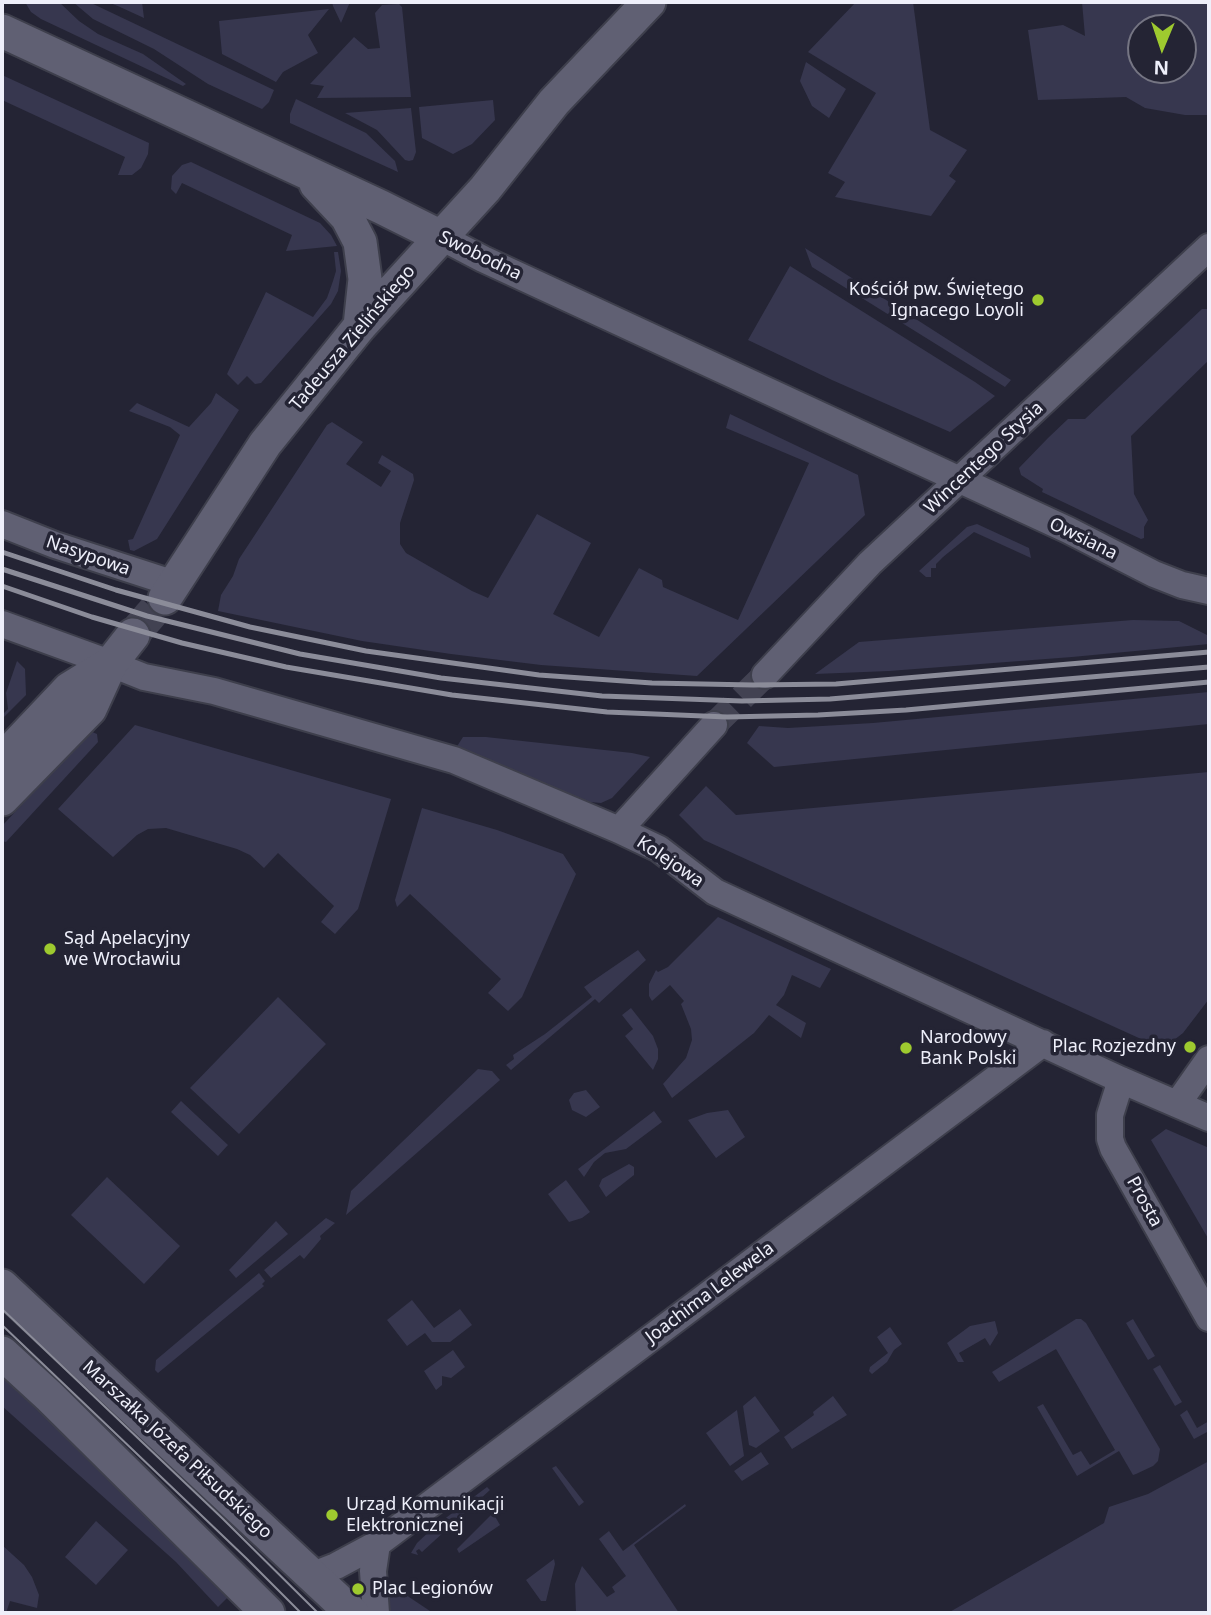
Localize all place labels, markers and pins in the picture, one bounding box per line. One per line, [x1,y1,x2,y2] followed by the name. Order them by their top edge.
[849,279,1024,322] place label: Kościół pw. Świętego Ignacego Loyoli
[1030,292,1046,308] marker: Kościół pw. Świętego Ignacego Loyoli
[64,928,190,970] place label: Sąd Apelacyjny we Wrocławiu
[42,941,58,957] marker: Sąd Apelacyjny we Wrocławiu
[920,1027,1017,1070] place label: Narodowy Bank Polski
[1052,1036,1176,1058] place label: Plac Rozjezdny
[1182,1039,1198,1055] marker: Plac Rozjezdny
[898,1040,914,1056] marker: Narodowy Bank Polski
[346,1494,504,1536] place label: Urząd Komunikacji Elektronicznej
[324,1507,340,1523] marker: Urząd Komunikacji Elektronicznej
[372,1578,493,1600] place label: Plac Legionów
[350,1581,366,1597] marker: Plac Legionów

